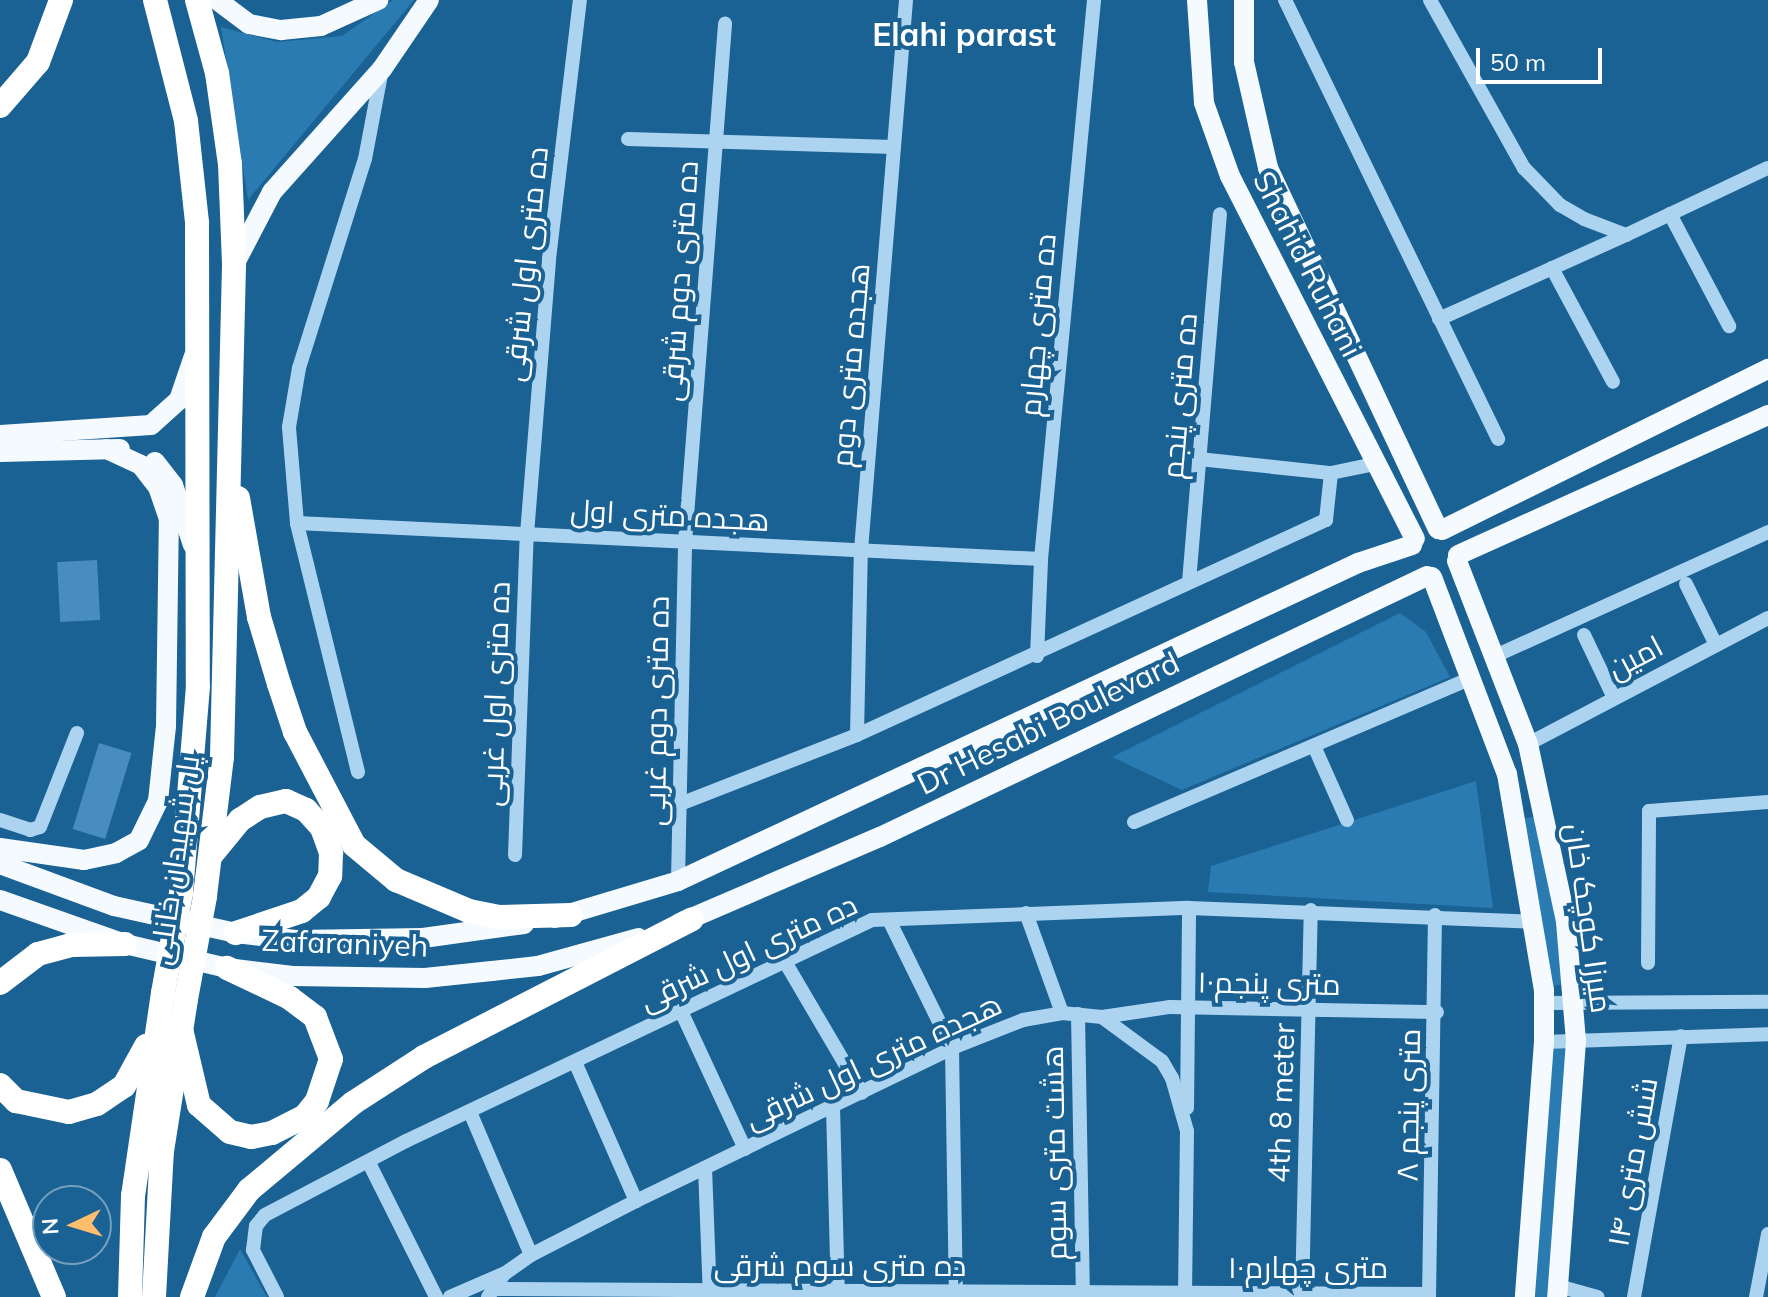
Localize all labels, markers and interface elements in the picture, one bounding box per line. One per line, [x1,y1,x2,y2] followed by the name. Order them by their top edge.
[872,15,1056,53] district label: Elahi parast
[1480,32,1606,82] scale bar
[1490,47,1546,77] text: 50 m
[495,145,555,383] street label: ده متری اول شرقی
[653,159,705,403] street label: ده متری دوم شرقی
[1246,165,1370,363] street label: Shahid Ruhani
[1011,232,1063,418] street label: ده متری چهارم
[823,261,877,469] street label: هجده متری دوم
[1154,312,1204,480] street label: ده متری پنجم
[569,492,771,538] street label: هجده متری اول
[473,581,517,807] street label: ده متری اول غربی
[636,596,676,826] street label: ده متری دوم غربی
[1601,628,1669,686] street label: امین
[911,644,1185,802] street label: Dr Hesabi Boulevard
[141,753,207,967] street label: پل شهیدان خانلی
[1558,821,1620,1015] street label: میرزا کوچک خان
[633,886,863,1018] street label: ده متری اول شرقی
[261,922,429,964] street label: Zafaraniyeh
[1197,964,1341,1002] street label: ۱۰متری پنجم
[739,986,1007,1136] street label: هجده متری اول شرقی
[1260,1022,1302,1184] street label: 4th 8 meter
[1389,1028,1427,1182] street label: ۸ متری پنجم
[1034,1045,1074,1261] street label: هشت متری سوم
[1599,1075,1665,1249] street label: شش متری ۱۴
[32,1185,112,1265] north arrow
[36,1217,65,1236] text: N
[714,1247,966,1283] street label: ده متری سوم شرقی
[1228,1249,1388,1285] street label: ۱۰متری چهارم

